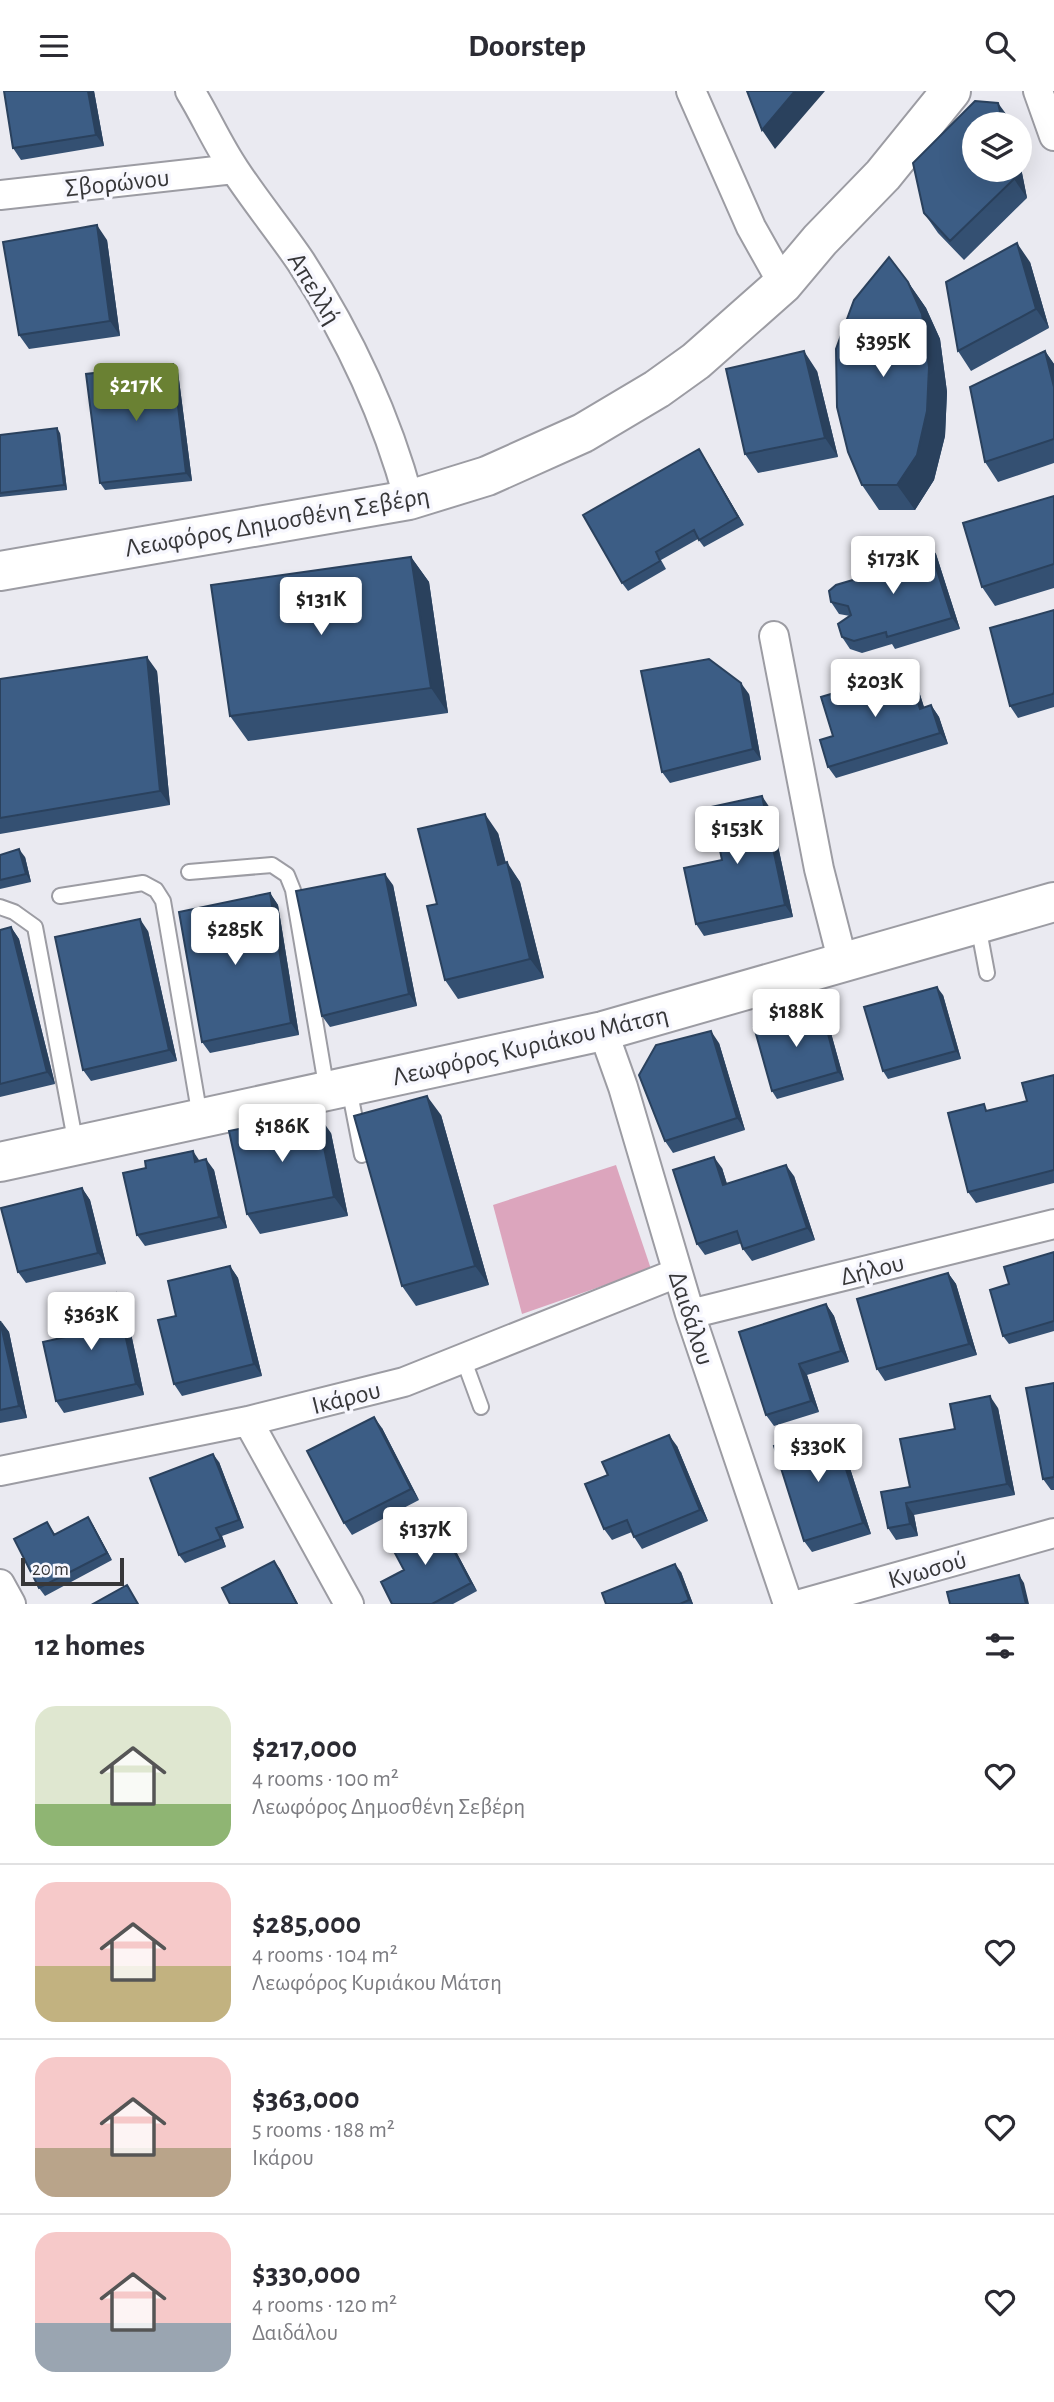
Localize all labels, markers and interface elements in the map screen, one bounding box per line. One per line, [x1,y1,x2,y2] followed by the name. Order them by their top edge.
[35,27,73,65] icon: menu
[981,27,1019,65] icon: search
[468,30,586,62] text: Doorstep
[962,112,1032,182] map controls
[962,112,1032,182] button: layers
[64,165,171,201] street label: Σβορώνου
[283,248,346,329] street label: Απελλή
[834,320,932,379] pin: $395K
[856,330,910,353] text: $395K
[87,363,185,423] pin: $217K
[110,374,162,397] text: $217K
[123,482,431,562] street label: Λεωφόρος Δημοσθένη Σεβέρη
[844,537,942,596] pin: $173K
[867,547,919,570] text: $173K
[272,577,370,637] pin: $131K
[296,588,346,611] text: $131K
[826,659,924,719] pin: $203K
[847,670,903,693] text: $203K
[688,807,786,866] pin: $153K
[711,817,763,840] text: $153K
[186,907,284,967] pin: $285K
[207,918,263,941] text: $285K
[747,989,845,1049] pin: $188K
[769,1000,823,1023] text: $188K
[390,1002,671,1090] street label: Λεωφόρος Κυριάκου Μάτση
[233,1105,331,1164] pin: $186K
[255,1115,309,1138] text: $186K
[838,1249,907,1290] street label: Δήλου
[664,1268,718,1369] street label: Δαιδάλου
[42,1293,140,1352] pin: $363K
[64,1303,118,1326] text: $363K
[309,1377,383,1419] street label: Ικάρου
[769,1425,867,1484] pin: $330K
[790,1435,846,1458] text: $330K
[376,1507,474,1567] pin: $137K
[399,1518,451,1541] text: $137K
[885,1546,969,1593] street label: Κνωσού
[21,1555,124,1587] scale bar
[32,1560,69,1579] text: 20 m
[981,1627,1019,1665] icon: filters
[35,1631,145,1661] text: 12 homes
[252,1733,357,1763] text: $217,000
[91,1734,175,1818] icon: home
[981,1757,1019,1795] icon: heart
[252,1768,399,1791] text: 4 rooms · 100 m²
[252,1796,525,1819] text: Λεωφόρος Δημοσθένη Σεβέρη
[252,1909,361,1939] text: $285,000
[91,1910,175,1994] icon: home
[981,1933,1019,1971] icon: heart
[252,1944,398,1967] text: 4 rooms · 104 m²
[252,1972,502,1995] text: Λεωφόρος Κυριάκου Μάτση
[252,2084,360,2114] text: $363,000
[91,2085,175,2169] icon: home
[981,2108,1019,2146] icon: heart
[252,2119,395,2142] text: 5 rooms · 188 m²
[252,2147,314,2170] text: Ικάρου
[252,2259,361,2289] text: $330,000
[91,2260,175,2344] icon: home
[981,2283,1019,2321] icon: heart
[252,2294,397,2317] text: 4 rooms · 120 m²
[252,2322,338,2345] text: Δαιδάλου

